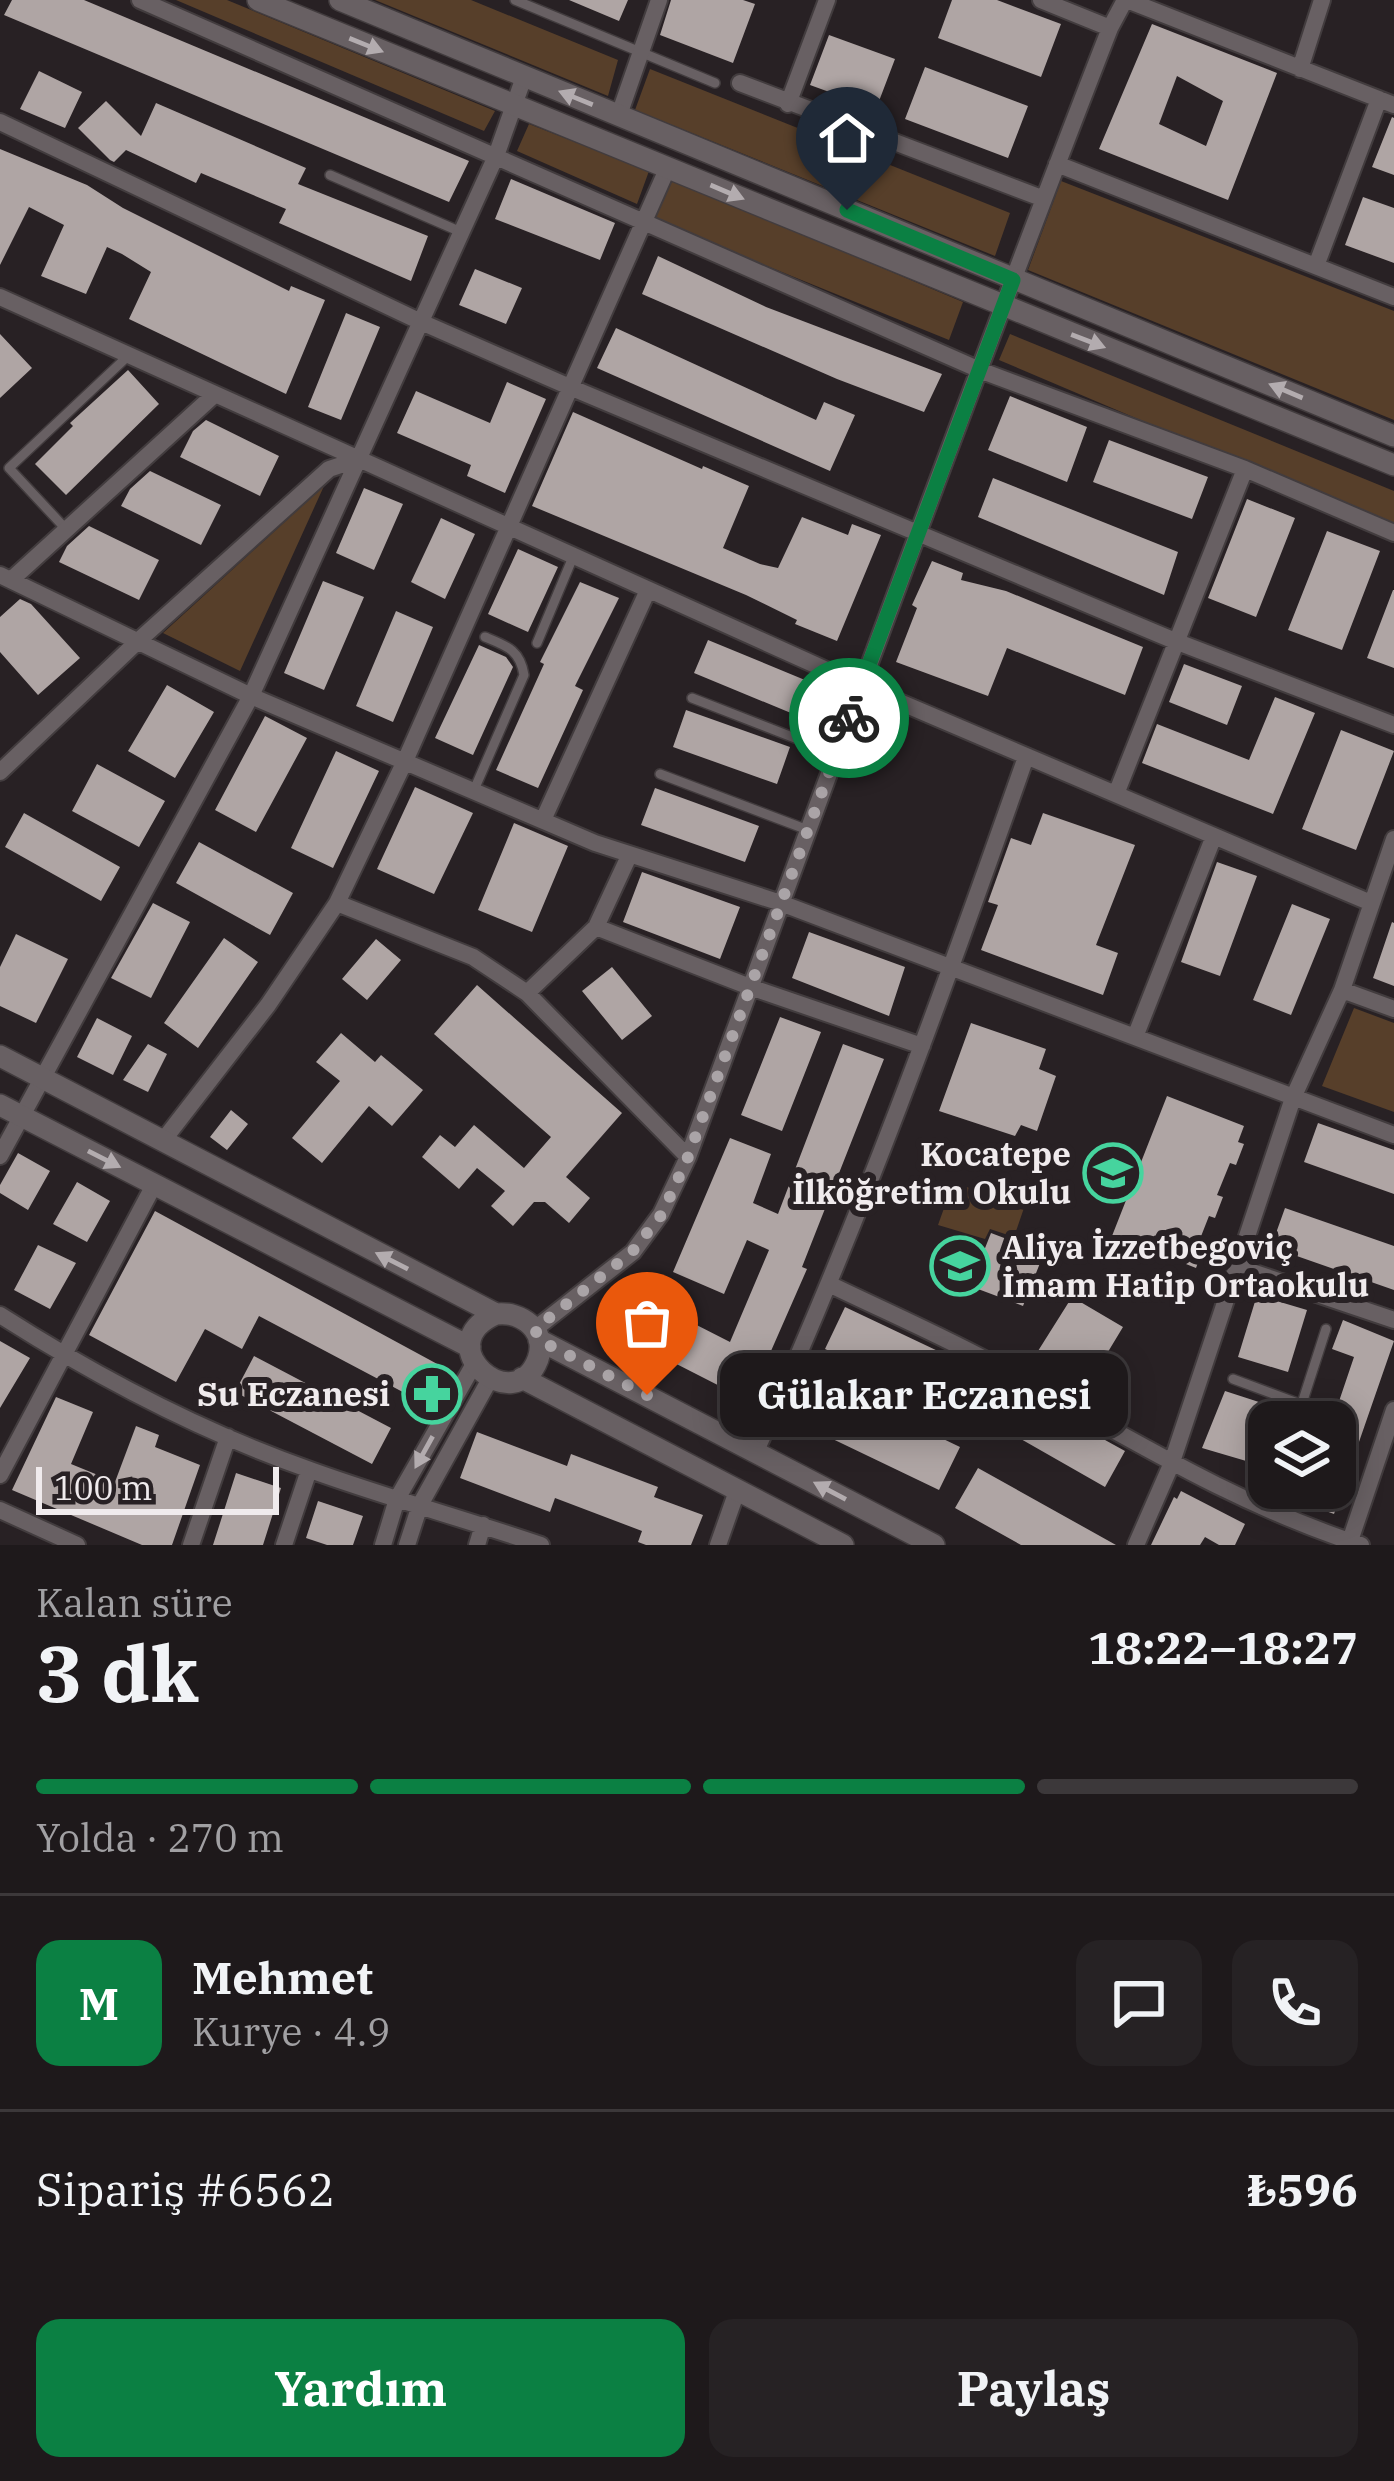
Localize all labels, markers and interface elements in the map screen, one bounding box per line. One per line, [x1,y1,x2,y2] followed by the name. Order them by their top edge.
[348,36,384,55] one-way arrow
[796,87,898,210] pin
[558,88,594,107] one-way arrow
[814,105,880,171] icon: home
[710,183,746,202] one-way arrow
[1070,332,1106,351] one-way arrow
[1268,381,1304,400] one-way arrow
[789,658,909,778] courier
[816,685,882,751] icon: bike
[792,1132,1071,1213] place label: Kocatepe İlköğretim Okulu
[1082,1142,1144,1204] school or university icon: Kocatepe İlköğretim Okulu
[86,1148,121,1169] one-way arrow
[1002,1225,1369,1306] place label: Aliya İzzetbegoviç İmam Hatip Ortaokulu
[929,1235,991,1297] school or university icon: Aliya İzzetbegoviç İmam Hatip Ortaokulu
[374,1251,409,1271] one-way arrow
[596,1272,698,1395] pin
[614,1290,680,1356] icon: bag
[719,1353,1127,1437] callout: Gülakar Eczanesi
[401,1363,463,1425] pharmacy icon: Su Eczanesi
[757,1369,1091,1420] text: Gülakar Eczanesi
[197,1372,390,1415] place label: Su Eczanesi
[1248,1401,1356,1509] map controls
[1248,1401,1356,1509] button: layers
[414,1436,435,1469] one-way arrow
[36,1461,279,1514] scale bar
[54,1466,153,1509] text: 100 m
[812,1481,847,1502] one-way arrow
[36,1577,233,1628] text: Kalan süre
[1088,1618,1358,1676] text: 18:22–18:27
[36,1622,199,1723] text: 3 dk
[36,1812,284,1863] text: Yolda · 270 m
[1076,1940,1202,2066] button: chat
[1232,1940,1358,2066] button: phone
[192,1948,373,2006] text: Mehmet
[79,1974,119,2032] text: M
[192,2006,391,2057] text: Kurye · 4.9
[36,2160,335,2218] text: Sipariş #6562
[1247,2160,1358,2218] text: ₺596
[36,2319,685,2457] button: Yardım
[709,2319,1358,2457] button: Paylaş

